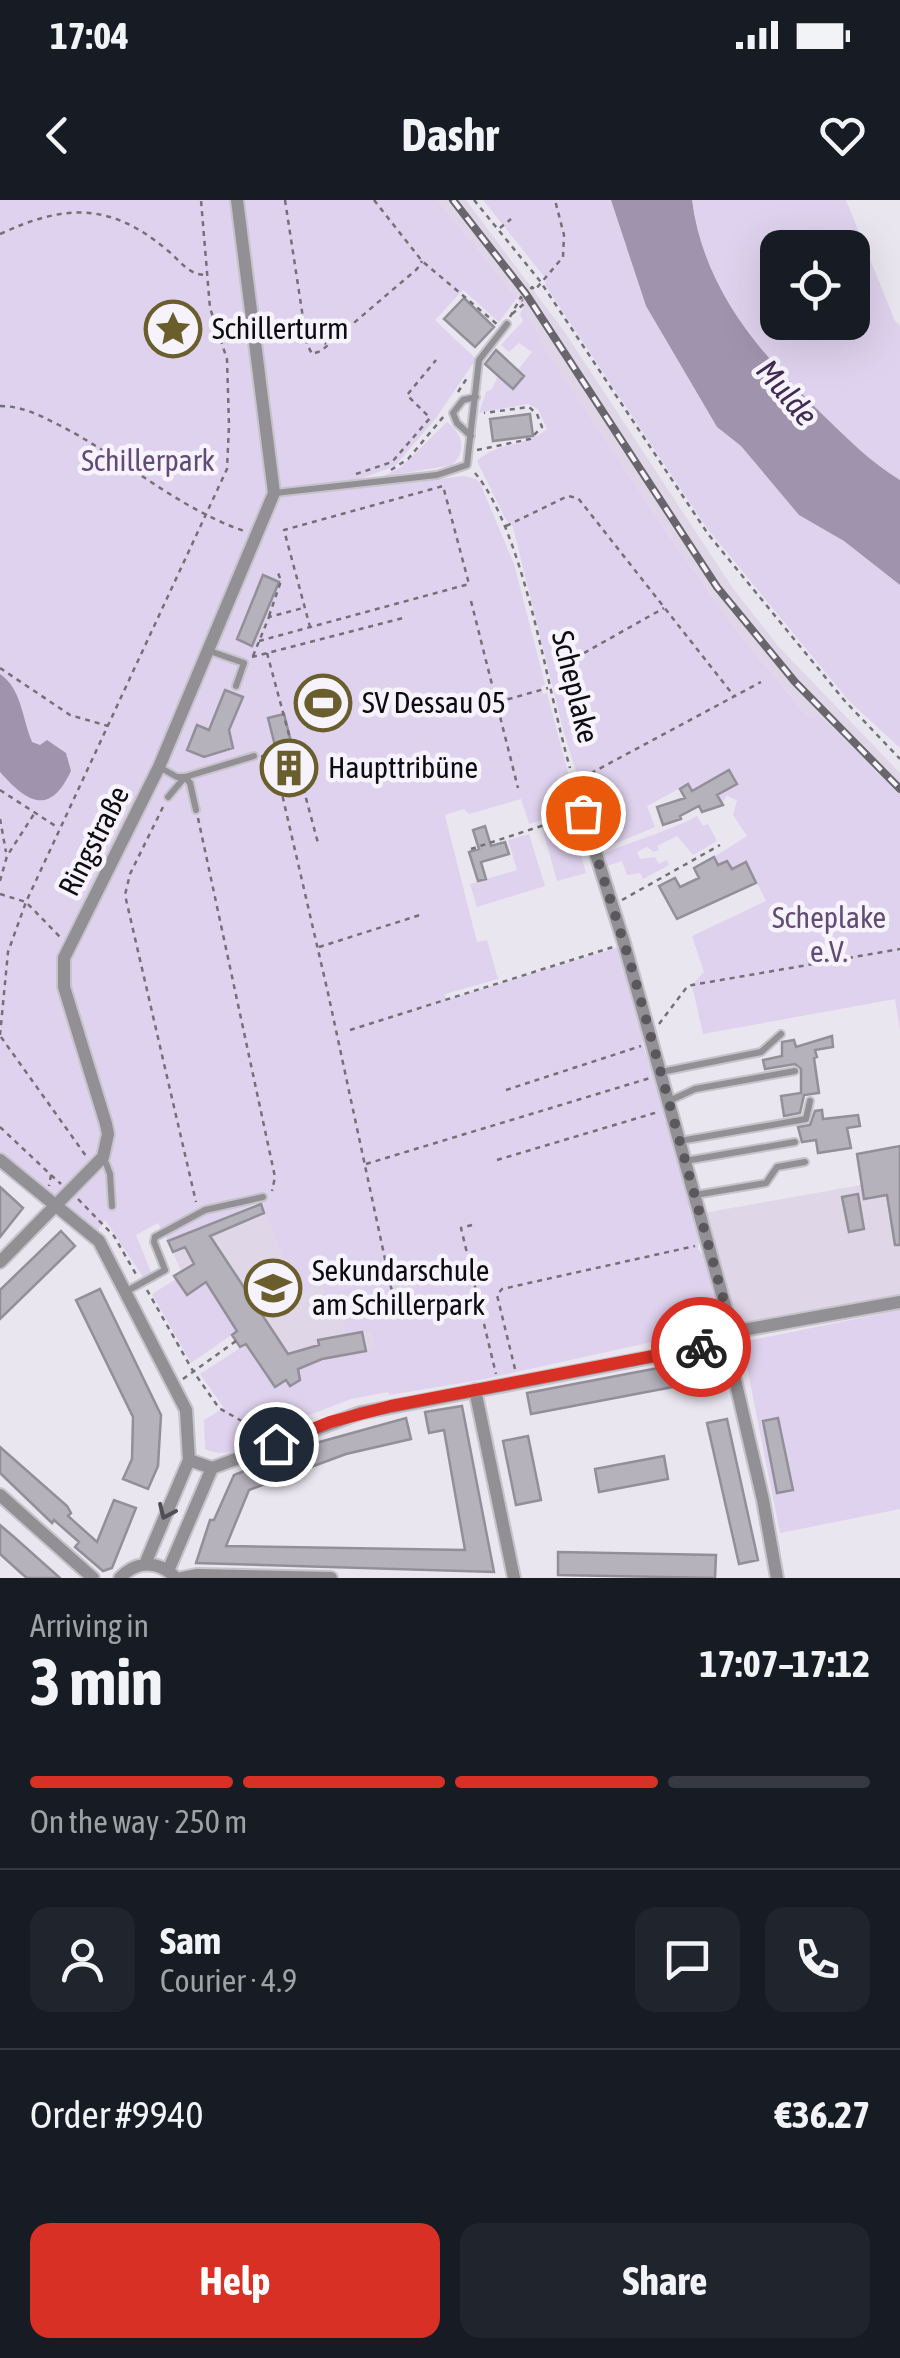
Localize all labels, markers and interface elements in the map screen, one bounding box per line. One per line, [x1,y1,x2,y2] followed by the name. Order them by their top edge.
[50,14,129,57] text: 17:04
[30,108,85,163] icon: back
[815,108,870,163] icon: heart
[401,109,499,161] text: Dashr
[760,230,870,340] map controls
[760,230,870,340] button: locate
[143,299,203,359] place icon: Schillerturm
[212,311,349,345] place label: Schillerturm
[749,352,826,433] water label: Mulde
[81,443,215,477] park label: Schillerpark
[546,627,606,746] street label: Scheplake
[293,673,353,733] sports icon: SV Dessau 05
[362,685,506,719] place label: SV Dessau 05
[259,738,319,798] building icon: Haupttribüne
[328,750,478,784] place label: Haupttribüne
[541,771,626,856] pin
[51,780,135,901] street label: Ringstraße
[556,786,611,841] icon: bag
[772,900,886,968] park label: Scheplake e.V.
[312,1253,489,1321] place label: Sekundarschule am Schillerpark
[243,1258,303,1318] school or university icon: Sekundarschule am Schillerpark
[651,1297,751,1397] courier
[674,1320,729,1375] icon: bike
[234,1402,319,1487] pin
[249,1417,304,1472] icon: home
[158,1502,178,1520] one-way arrow
[30,1607,149,1644] text: Arriving in
[700,1642,870,1685] text: 17:07–17:12
[30,1644,163,1719] text: 3 min
[30,1803,247,1840] text: On the way · 250 m
[30,1907,135,2012] button: person
[635,1907,740,2012] button: chat
[765,1907,870,2012] button: phone
[160,1919,221,1962] text: Sam
[160,1962,297,1999] text: Courier · 4.9
[30,2093,203,2136] text: Order #9940
[775,2093,870,2136] text: €36.27
[30,2223,440,2338] button: Help
[460,2223,870,2338] button: Share

